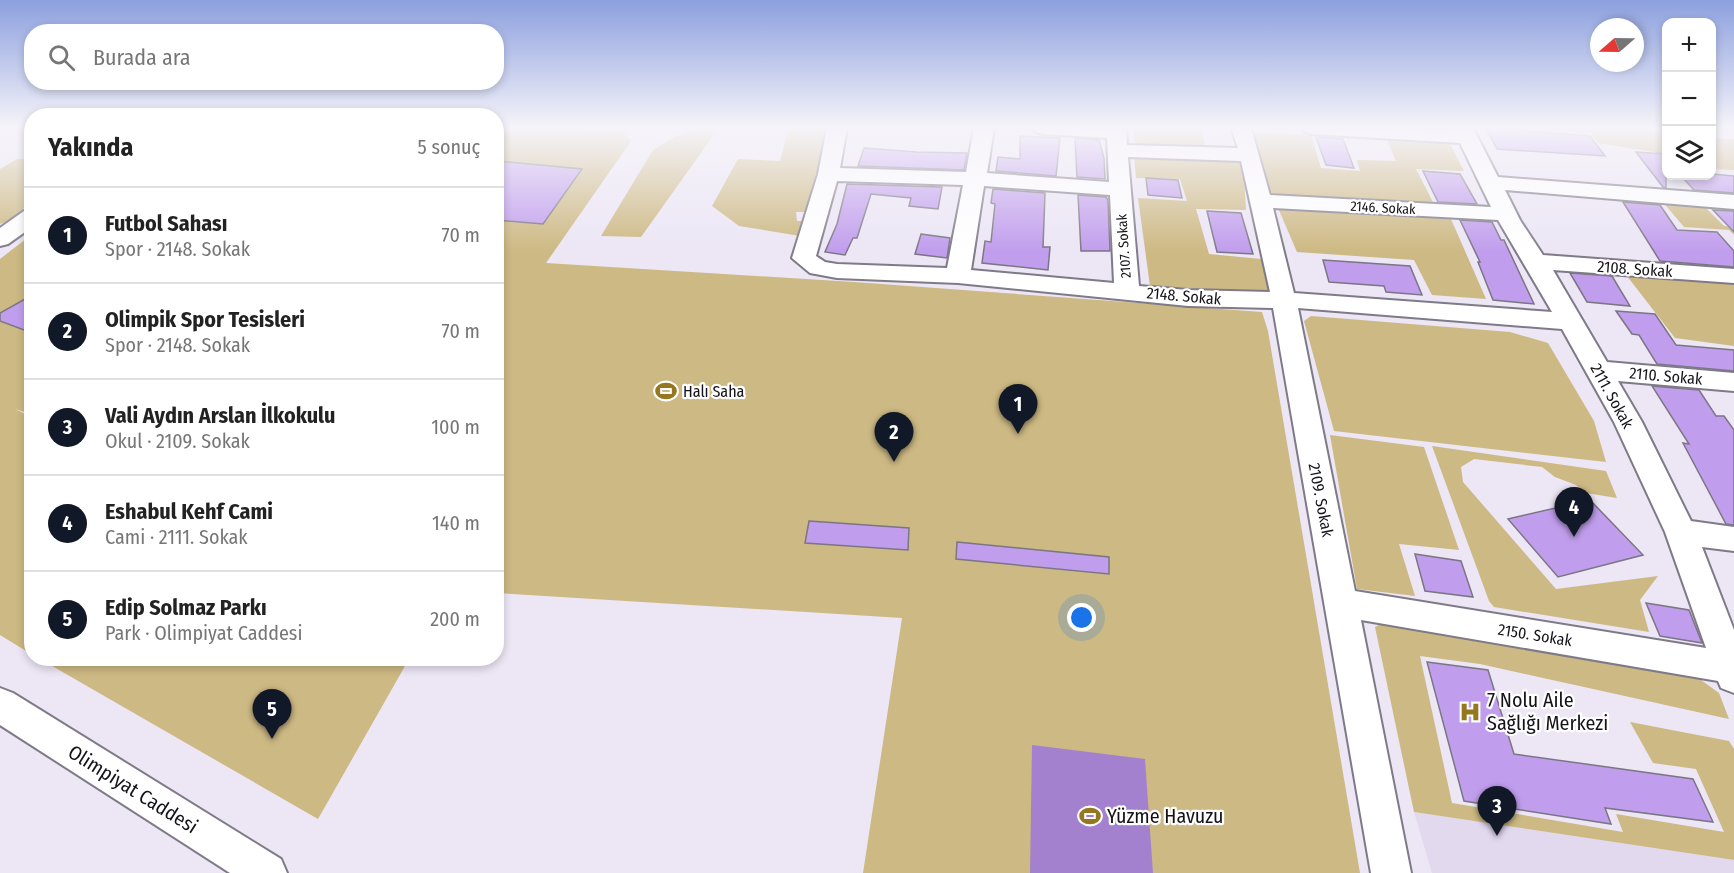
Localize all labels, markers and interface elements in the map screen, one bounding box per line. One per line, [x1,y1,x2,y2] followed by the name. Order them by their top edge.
[1590,18,1644,72] north arrow
[1662,18,1716,180] map controls
[1662,18,1716,72] button: +
[24,24,504,90] search box
[45,41,78,74] icon: search
[93,44,191,71] text: Burada ara
[1662,72,1716,126] button: −
[1662,126,1716,180] button: layers
[48,132,133,163] text: Yakında
[418,135,480,159] text: 5 sonuç
[1350,198,1417,218] street label: 2146. Sokak
[105,210,227,237] text: Futbol Sahası
[1113,213,1135,279] street label: 2107. Sokak
[63,223,72,247] text: 1
[442,223,480,247] text: 70 m
[105,237,250,261] text: Spor · 2148. Sokak
[1597,257,1674,281] street label: 2108. Sokak
[1146,283,1223,309] street label: 2148. Sokak
[105,306,305,333] text: Olimpik Spor Tesisleri
[63,319,72,343] text: 2
[442,319,480,343] text: 70 m
[105,333,250,357] text: Spor · 2148. Sokak
[1586,360,1638,432] street label: 2111. Sokak
[1629,363,1704,389] street label: 2110. Sokak
[654,379,678,403] sports icon: Halı Saha
[683,382,745,401] place label: Halı Saha
[998,384,1038,434] pin: 1
[105,402,335,429] text: Vali Aydın Arslan İlkokulu
[874,412,914,462] pin: 2
[63,415,72,439] text: 3
[431,415,480,439] text: 100 m
[105,429,250,453] text: Okul · 2109. Sokak
[1305,461,1338,539] street label: 2109. Sokak
[1554,488,1594,537] pin: 4
[105,498,273,525] text: Eshabul Kehf Cami
[62,511,73,535] text: 4
[432,511,480,535] text: 140 m
[105,525,248,549] text: Cami · 2111. Sokak
[105,594,267,621] text: Edip Solmaz Parkı
[1067,603,1096,632] your location
[63,607,72,631] text: 5
[430,607,480,631] text: 200 m
[1497,620,1574,650] street label: 2150. Sokak
[105,621,302,645] text: Park · Olimpiyat Caddesi
[1487,688,1608,735] place label: 7 Nolu Aile Sağlığı Merkezi
[252,690,292,739] pin: 5
[1458,700,1482,724] hospital icon: 7 Nolu Aile Sağlığı Merkezi
[64,740,202,838] street label: Olimpiyat Caddesi
[1478,786,1516,836] pin: 3
[1078,804,1102,828] sports icon: Yüzme Havuzu
[1107,804,1223,828] place label: Yüzme Havuzu

